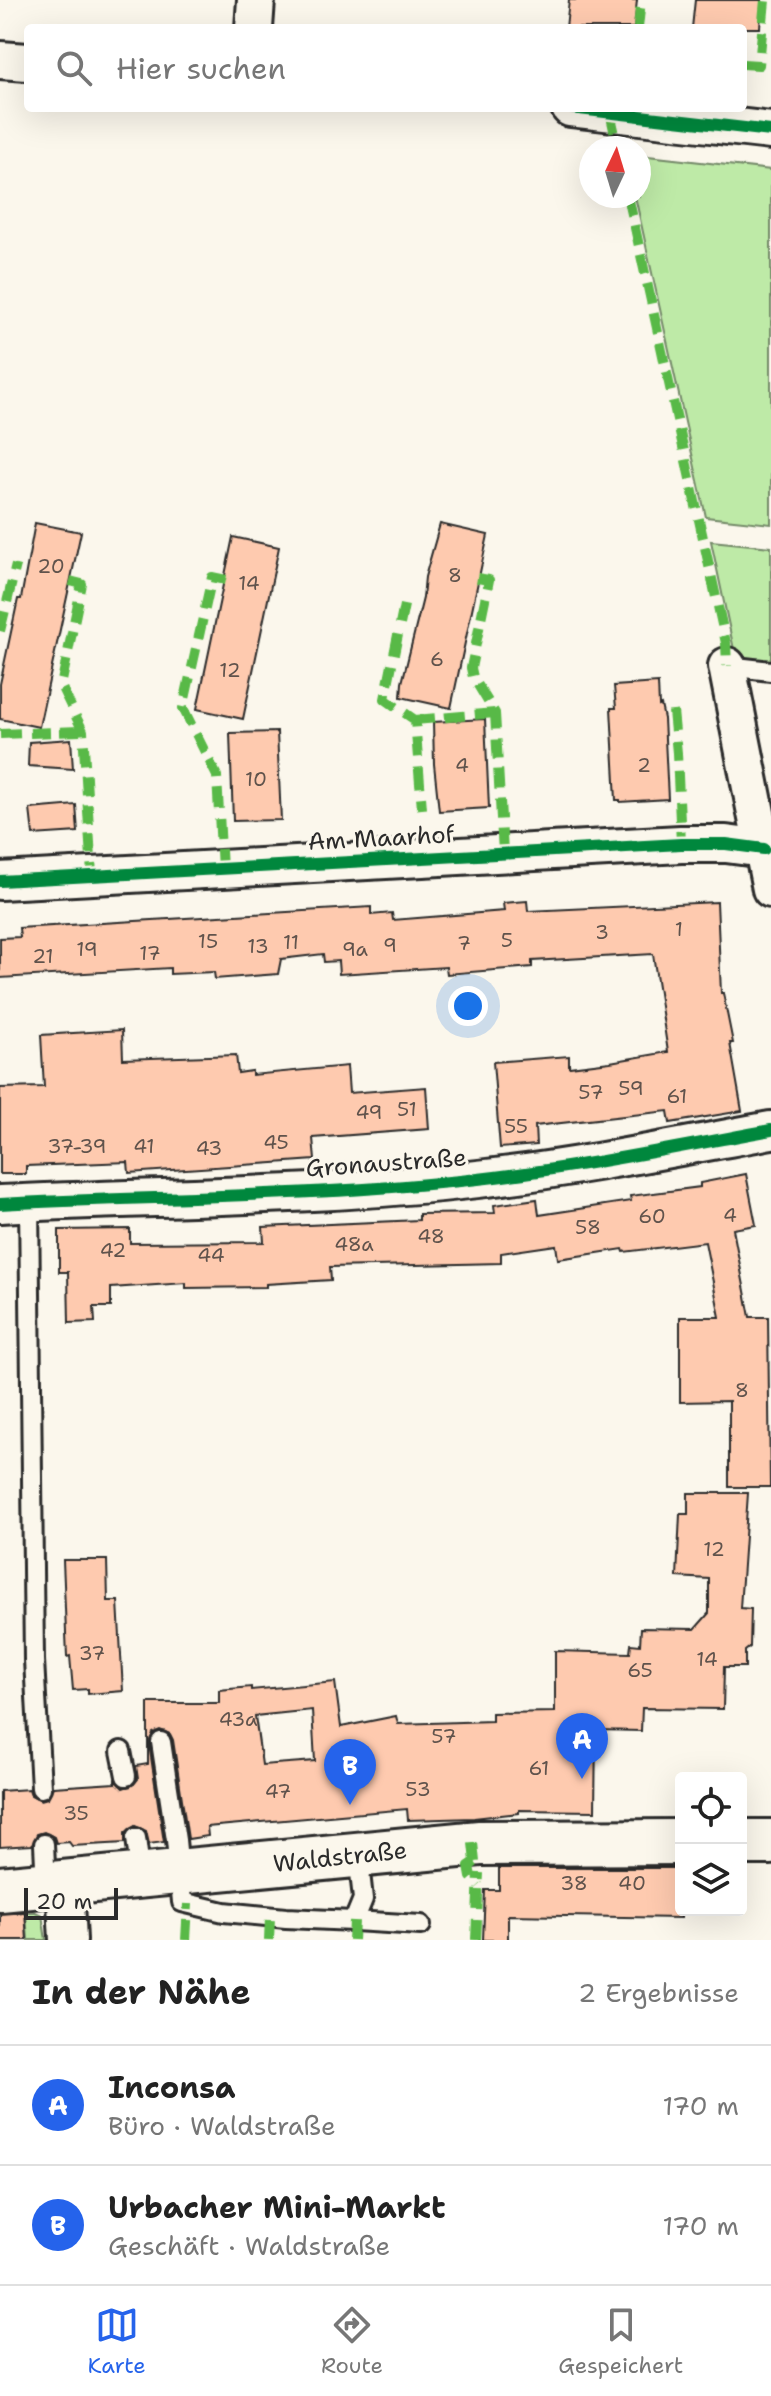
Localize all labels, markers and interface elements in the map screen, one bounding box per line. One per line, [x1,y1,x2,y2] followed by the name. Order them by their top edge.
[24,24,747,112] search box
[52,46,96,90] icon: search
[116,48,286,89] text: Hier suchen
[579,136,651,208] north arrow
[37,553,65,579] house number: 20
[448,562,462,588] house number: 8
[238,570,260,596] house number: 14
[430,646,444,672] house number: 6
[219,657,241,683] house number: 12
[455,752,469,778] house number: 4
[637,752,651,778] house number: 2
[245,766,267,792] house number: 10
[307,818,456,858] street label: Am Maarhof
[675,916,683,942] house number: 1
[595,919,609,945] house number: 3
[501,927,513,953] house number: 5
[198,928,218,954] house number: 15
[283,929,299,955] house number: 11
[457,930,471,956] house number: 7
[383,932,397,958] house number: 9
[247,933,269,959] house number: 13
[76,936,98,962] house number: 19
[342,936,369,962] house number: 9a
[139,940,161,966] house number: 17
[32,943,54,969] house number: 21
[448,986,488,1026] your location
[618,1075,644,1101] house number: 59
[578,1079,604,1105] house number: 57
[667,1083,687,1109] house number: 61
[397,1096,417,1122] house number: 51
[355,1099,383,1125] house number: 49
[504,1113,528,1139] house number: 55
[263,1129,289,1155] house number: 45
[48,1133,106,1159] house number: 37-39
[133,1133,155,1159] house number: 41
[196,1135,222,1161] house number: 43
[304,1141,468,1185] street label: Gronaustraße
[723,1202,737,1228] house number: 4
[638,1203,666,1229] house number: 60
[575,1214,601,1240] house number: 58
[417,1223,445,1249] house number: 48
[334,1231,374,1257] house number: 48a
[100,1237,126,1263] house number: 42
[197,1242,225,1268] house number: 44
[735,1377,749,1403] house number: 8
[703,1536,725,1562] house number: 12
[79,1640,105,1666] house number: 37
[696,1646,718,1672] house number: 14
[627,1657,653,1683] house number: 65
[219,1706,258,1732] house number: 43a
[556,1713,608,1779] pin: A
[431,1723,457,1749] house number: 57
[324,1739,376,1805] pin: B
[529,1755,549,1781] house number: 61
[675,1772,747,1916] map controls
[675,1772,747,1844] button: locate
[405,1776,431,1802] house number: 53
[265,1778,291,1804] house number: 47
[63,1800,89,1826] house number: 35
[271,1834,409,1880] street label: Waldstraße
[675,1844,747,1916] button: layers
[560,1870,588,1896] house number: 38
[618,1870,646,1896] house number: 40
[24,1884,118,1920] scale bar
[36,1887,93,1916] text: 20 m
[32,1969,251,2015] text: In der Nähe
[578,1975,739,2010] text: 2 Ergebnisse
[108,2067,235,2108] text: Inconsa
[48,2088,68,2123] text: A
[662,2088,739,2123] text: 170 m
[108,2108,336,2143] text: Büro · Waldstraße
[108,2187,445,2228] text: Urbacher Mini-Markt
[50,2208,66,2243] text: B
[662,2208,739,2243] text: 170 m
[108,2228,390,2263] text: Geschäft · Waldstraße
[88,2303,146,2380] tab: Karte
[321,2303,383,2380] tab: Route
[558,2303,683,2380] tab: Gespeichert

